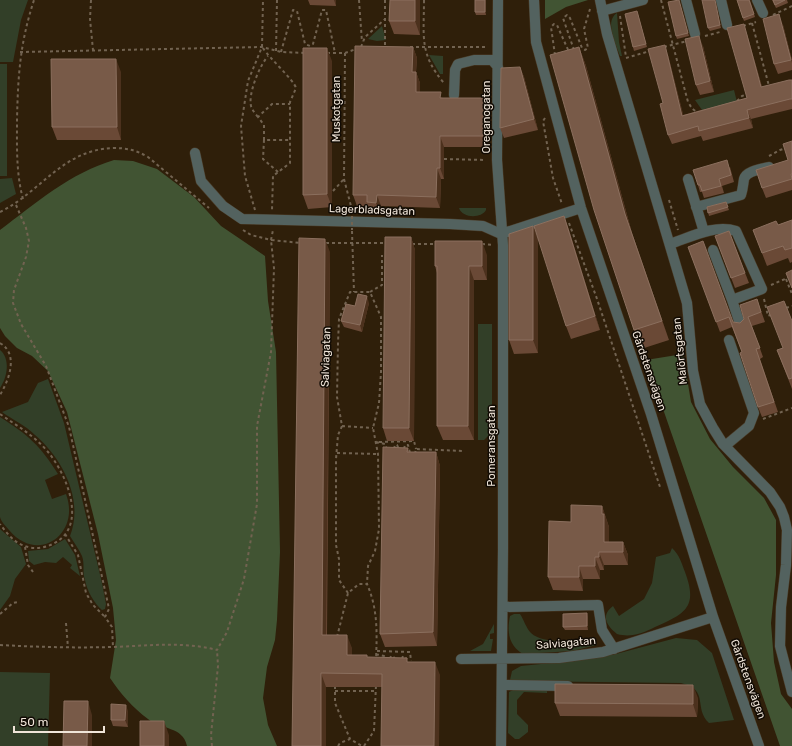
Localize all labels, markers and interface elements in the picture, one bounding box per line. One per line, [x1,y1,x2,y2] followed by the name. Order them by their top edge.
[330,76,343,142] street label: Muskotgatan
[480,81,493,153] street label: Oreganogatan
[329,202,415,218] street label: Lagerbladsgatan
[670,317,690,385] street label: Malörtsgatan
[318,327,334,387] street label: Salviagatan
[629,329,669,413] street label: Gårdstensvägen
[485,405,498,487] street label: Pomeransgatan
[536,634,596,652] street label: Salviagatan
[728,637,768,721] street label: Gårdstensvägen
[14,708,104,734] scale bar
[20,715,48,729] text: 50 m

